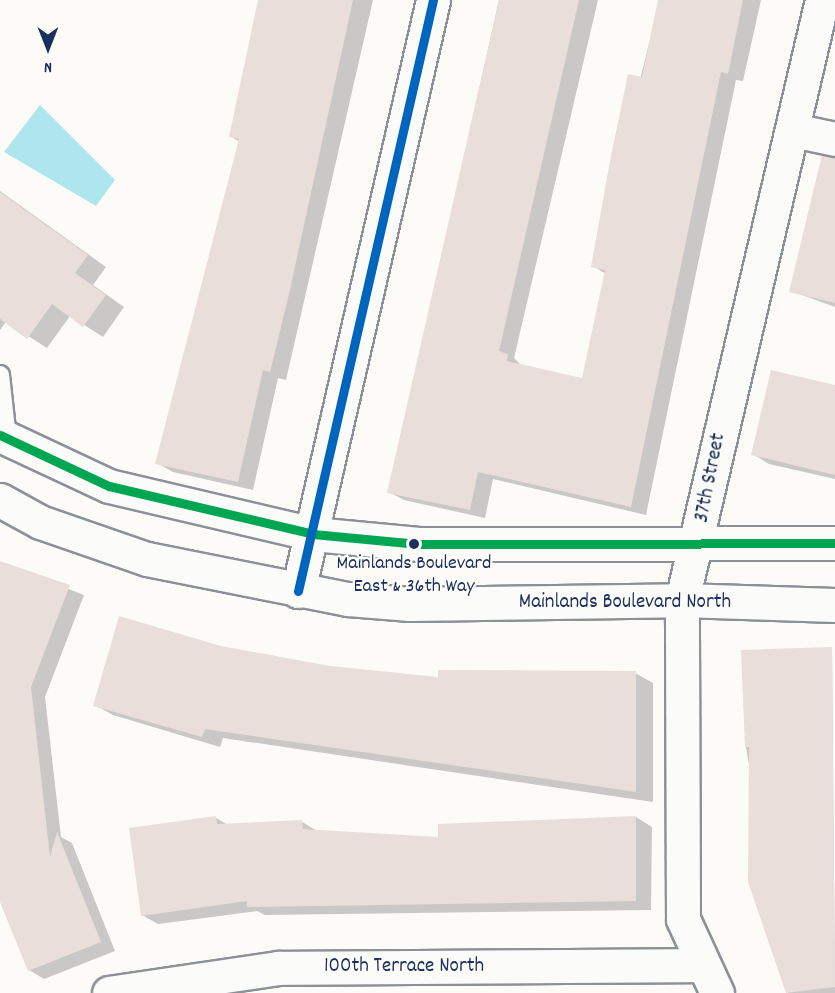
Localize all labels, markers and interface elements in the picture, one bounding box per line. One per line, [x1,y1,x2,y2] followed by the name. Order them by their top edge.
[18,18,78,78] north arrow
[44,55,52,78] text: N
[690,431,732,525] street label: 37th Street
[408,538,420,550] marker: Mainlands Boulevard East & 36th Way
[337,553,491,600] place label: Mainlands Boulevard East & 36th Way
[519,590,731,616] street label: Mainlands Boulevard North
[324,954,484,980] street label: 100th Terrace North

